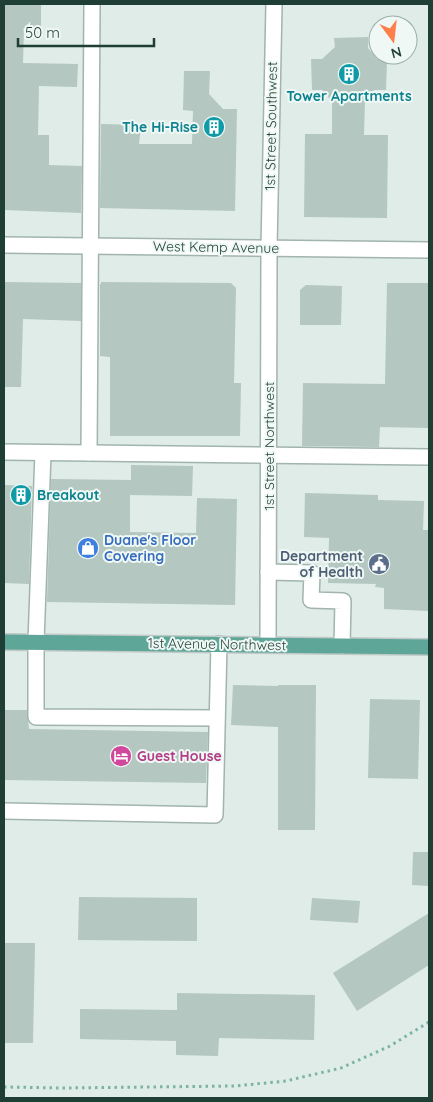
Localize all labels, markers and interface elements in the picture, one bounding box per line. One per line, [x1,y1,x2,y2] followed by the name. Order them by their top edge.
[18,15,154,47] scale bar
[368,15,418,65] north arrow
[25,23,60,42] text: 50 m
[389,43,404,63] text: N
[261,61,281,191] street label: 1st Street Southwest
[337,62,361,86] building icon: Tower Apartments
[286,87,412,105] place label: Tower Apartments
[202,115,226,139] building icon: The Hi-Rise
[122,118,198,136] place label: The Hi-Rise
[153,237,279,257] street label: West Kemp Avenue
[260,381,278,510] street label: 1st Street Northwest
[9,483,33,507] building icon: Breakout
[37,486,100,504] place label: Breakout
[104,531,196,565] place label: Duane's Floor Covering
[76,536,100,560] shop icon: Duane's Floor Covering
[280,547,363,581] place label: Department of Health
[367,552,391,576] public building icon: Department of Health
[148,634,287,654] street label: 1st Avenue Northwest
[109,744,133,768] hotel icon: Guest House
[137,747,222,765] place label: Guest House

